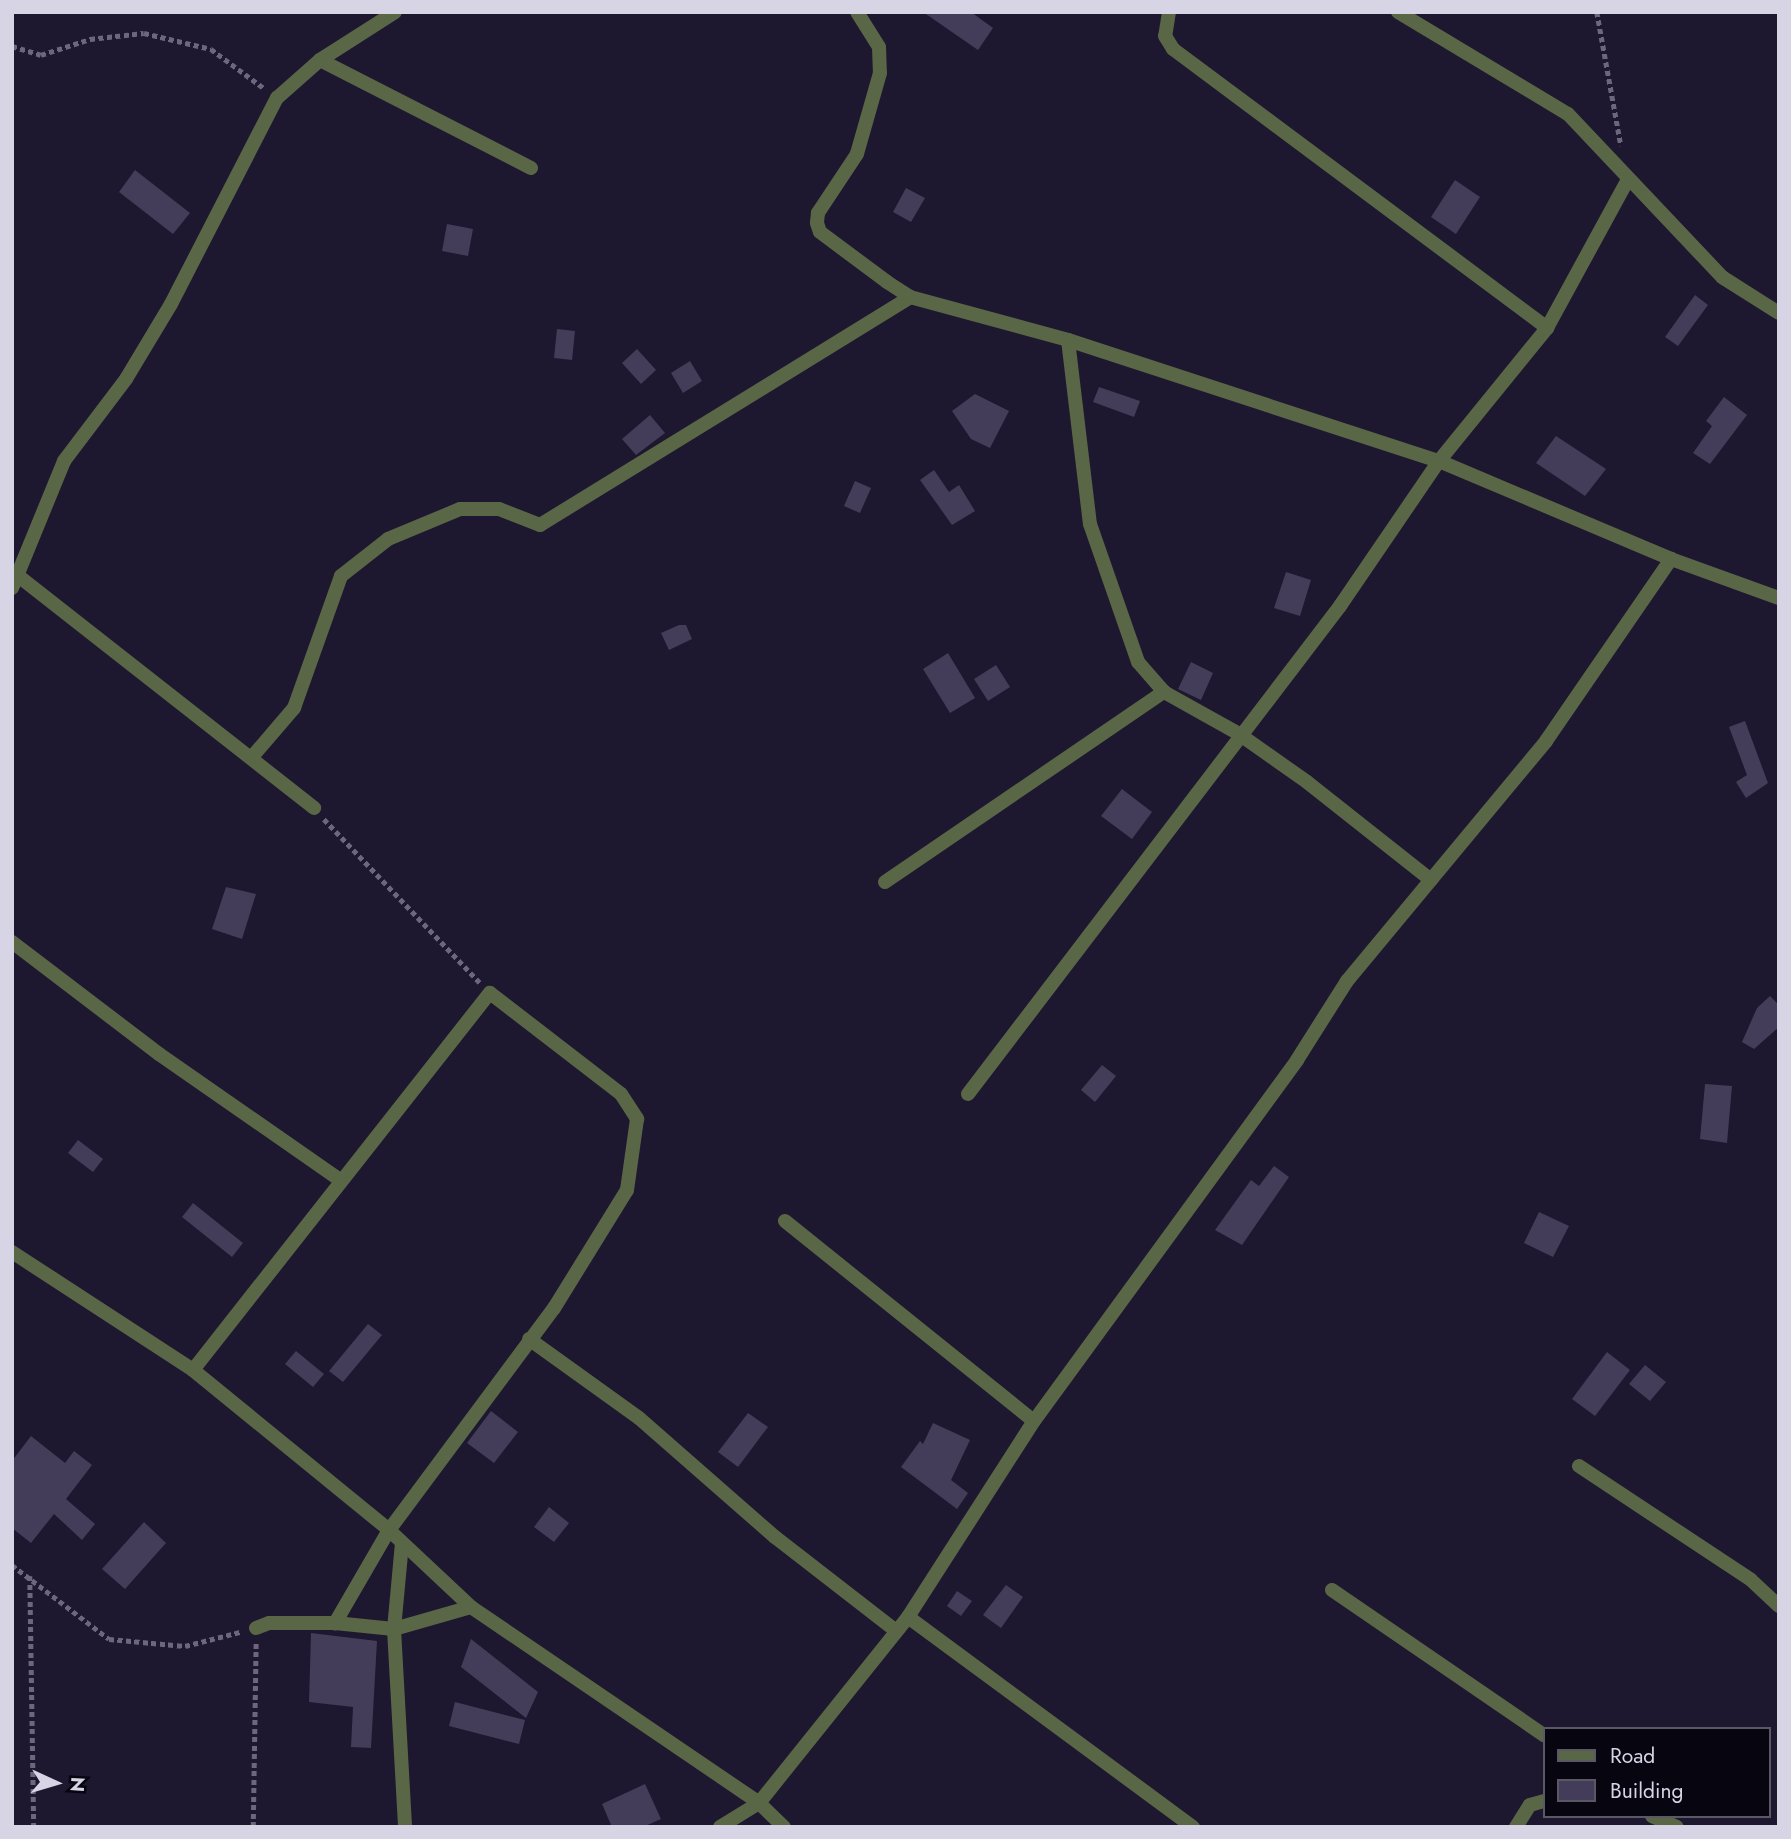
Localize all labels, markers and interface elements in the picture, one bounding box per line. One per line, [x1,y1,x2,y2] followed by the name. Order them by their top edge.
[1542,1727,1770,1818] legend
[1610,1741,1655,1771] text: Road
[21,1748,91,1818] north arrow
[63,1776,91,1793] text: N
[1610,1776,1683,1806] text: Building

